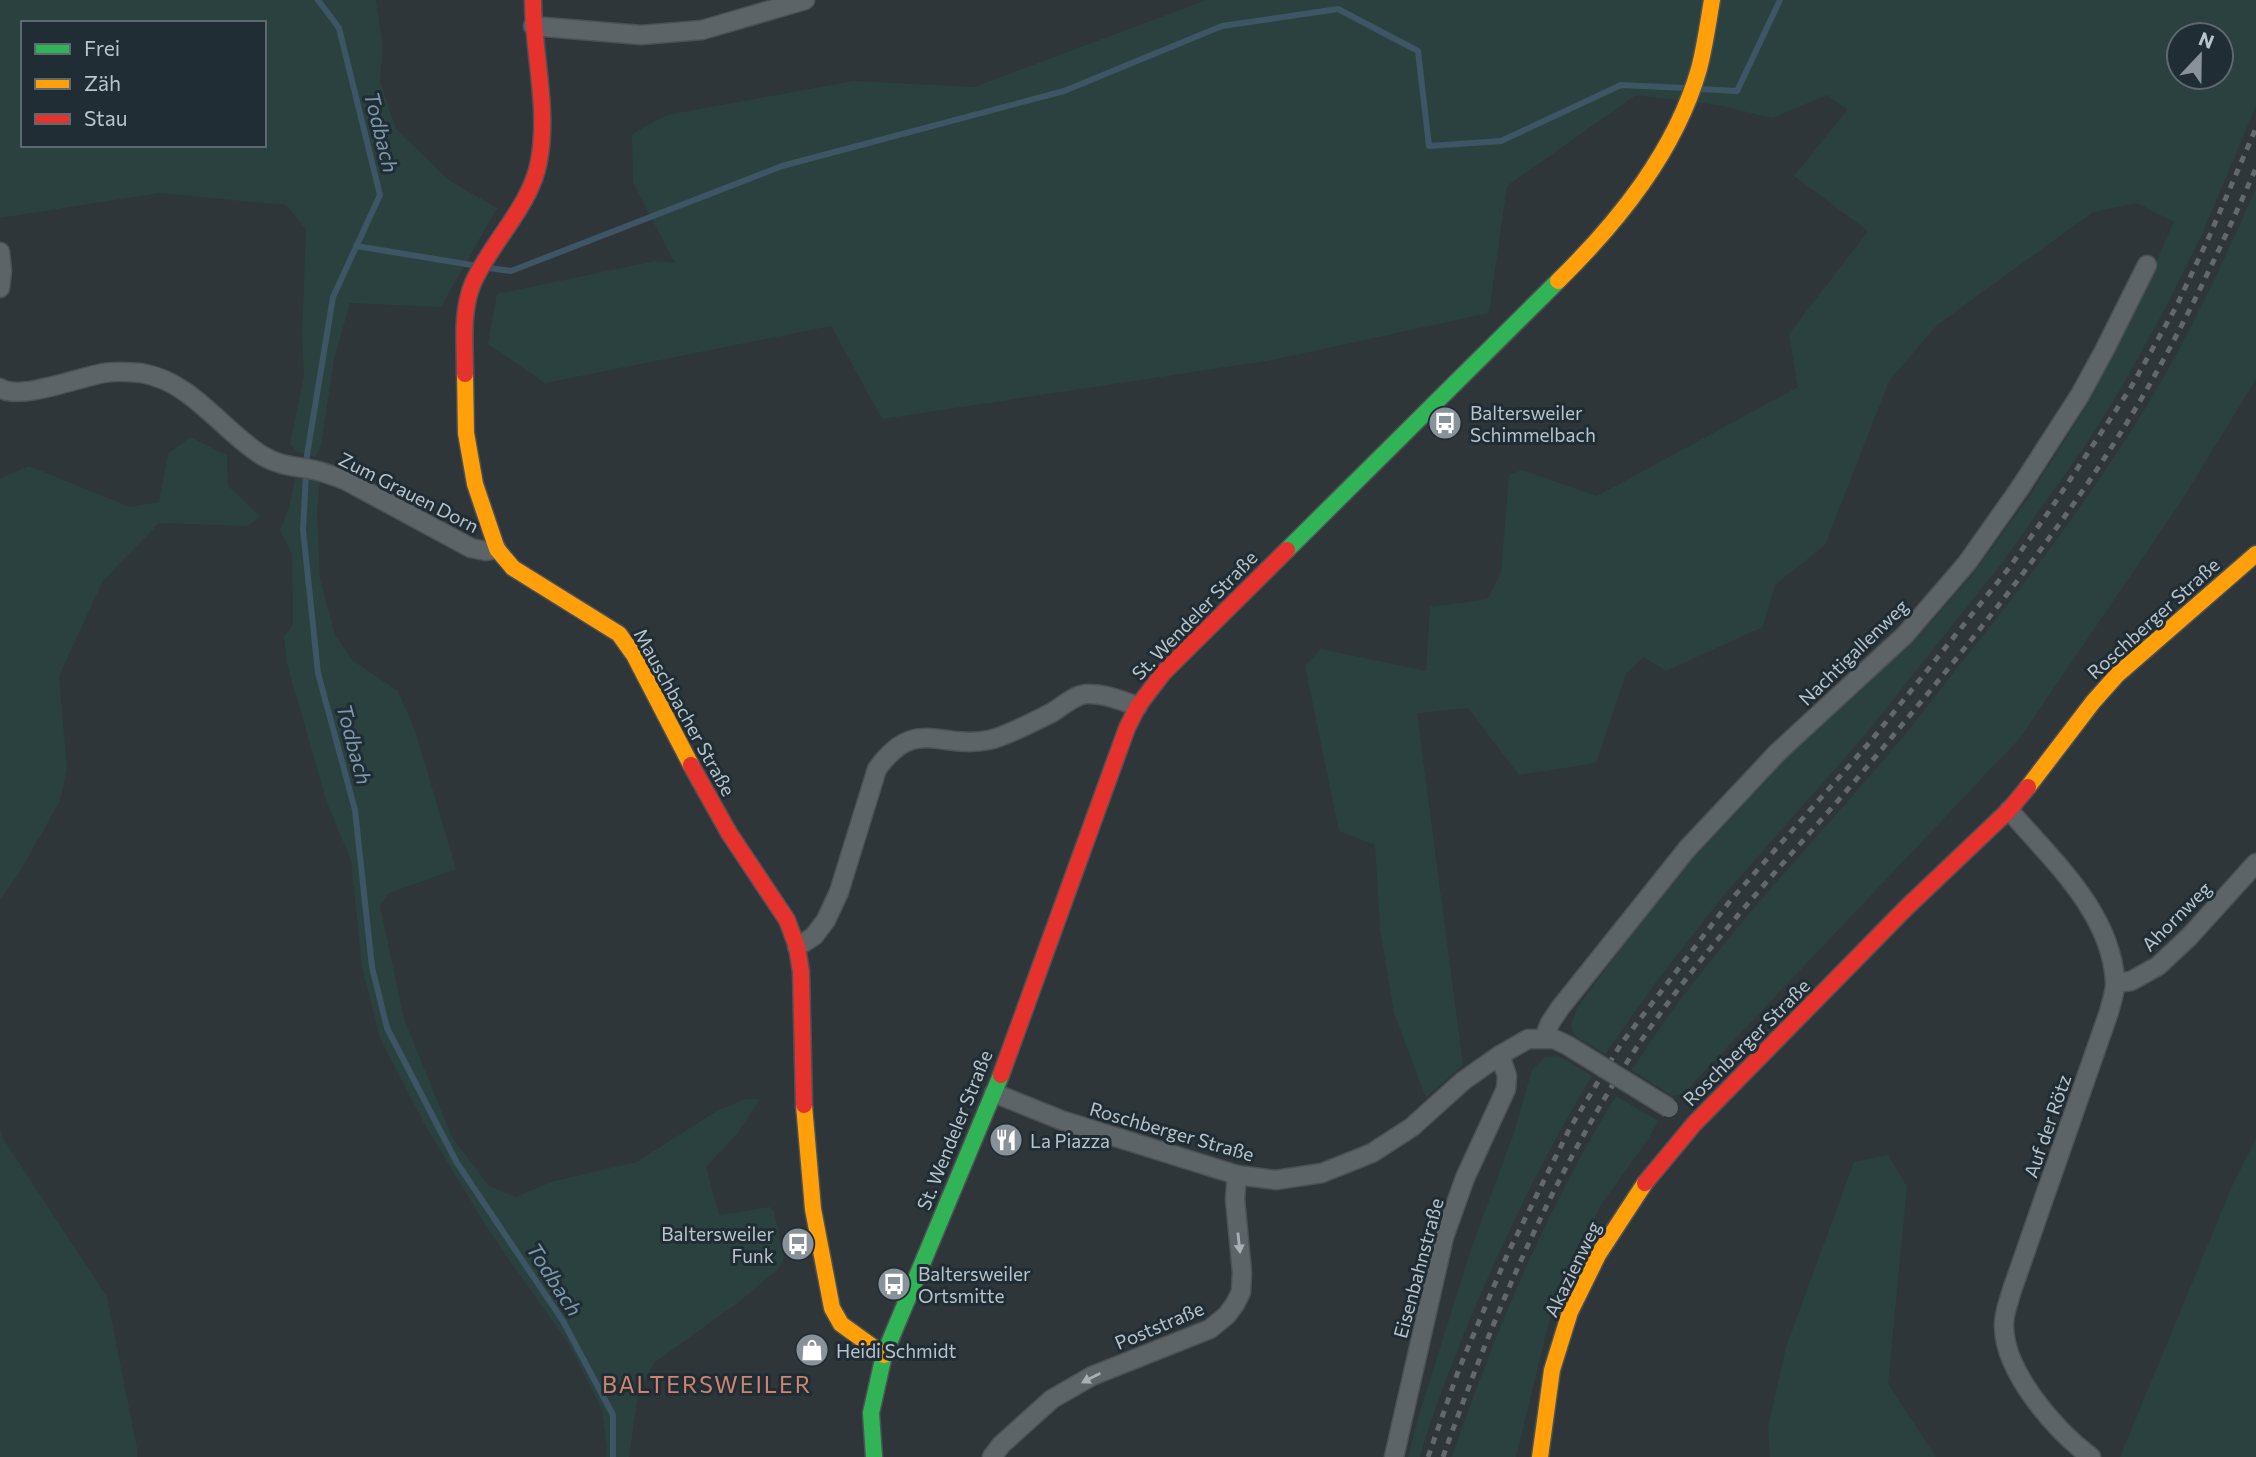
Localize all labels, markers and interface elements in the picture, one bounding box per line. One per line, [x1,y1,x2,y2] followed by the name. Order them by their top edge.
[21,21,266,147] legend
[2165,21,2235,91] north arrow
[2196,26,2217,53] text: N
[84,35,120,60] text: Frei
[84,70,121,95] text: Zäh
[360,89,404,175] water label: Todbach
[84,105,127,130] text: Stau
[1470,401,1596,446] place label: Baltersweiler Schimmelbach
[1426,404,1464,442] bus stop icon: Baltersweiler Schimmelbach
[335,447,483,537] street label: Zum Grauen Dorn
[1126,546,1262,684] street label: St. Wendeler Straße
[2082,553,2224,683] street label: Roschberger Straße
[1794,594,1912,710] street label: Nachtigallenweg
[629,624,741,800] street label: Mauschbacher Straße
[332,701,378,787] water label: Todbach
[2136,876,2216,956] street label: Ahornweg
[1678,974,1814,1110] street label: Roschberger Straße
[911,1047,997,1213] street label: St. Wendeler Straße
[2019,1071,2075,1181] street label: Auf der Rötz
[1087,1097,1257,1165] street label: Roschberger Straße
[987,1121,1025,1159] restaurant icon: La Piazza
[1030,1129,1110,1152] place label: La Piazza
[1388,1196,1448,1340] street label: Eisenbahnstraße
[1539,1217,1605,1321] street label: Akazienweg
[661,1222,774,1267] place label: Baltersweiler Funk
[779,1225,817,1263] bus stop icon: Baltersweiler Funk
[1234,1232,1245,1254] one-way arrow
[522,1238,588,1320] water label: Todbach
[918,1262,1031,1307] place label: Baltersweiler Ortsmitte
[875,1265,913,1303] bus stop icon: Baltersweiler Ortsmitte
[1111,1296,1207,1354] street label: Poststraße
[793,1331,831,1369] shop icon: Heidi Schmidt
[836,1339,956,1362] place label: Heidi Schmidt
[602,1370,812,1398] district label: BALTERSWEILER
[1081,1372,1101,1383] one-way arrow

